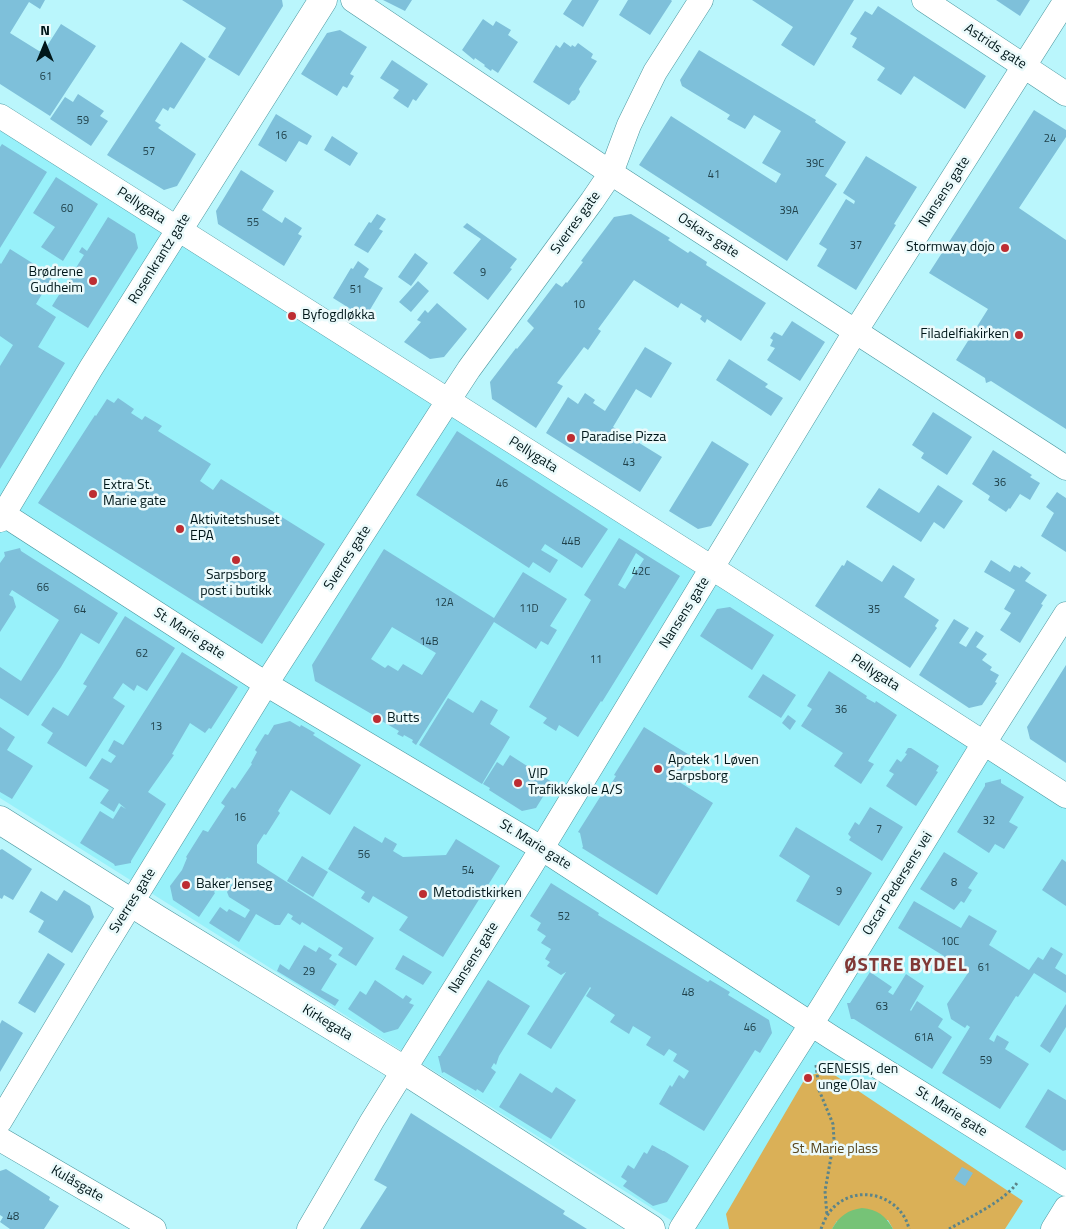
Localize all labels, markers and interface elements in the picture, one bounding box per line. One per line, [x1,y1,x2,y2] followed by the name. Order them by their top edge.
[40,19,50,40] text: N
[20,20,70,70] north arrow
[961,21,1029,73] street label: Astrids gate
[40,70,52,84] house number: 61
[77,114,89,128] house number: 59
[275,129,287,143] house number: 16
[1044,132,1056,146] house number: 24
[143,145,155,159] house number: 57
[916,154,974,230] street label: Nansens gate
[806,157,824,171] house number: 39C
[708,168,720,182] house number: 41
[114,184,168,228] street label: Pellygata
[548,188,604,258] street label: Sverres gate
[61,202,73,216] house number: 60
[780,204,798,218] house number: 39A
[674,210,742,262] street label: Oskars gate
[125,211,195,307] street label: Rosenkrantz gate
[247,216,259,230] house number: 55
[850,239,862,253] house number: 37
[906,240,995,256] place label: Stormway dojo
[999,242,1011,254] marker: Stormway dojo
[29,265,83,298] place label: Brødrene Gudheim
[480,266,486,280] house number: 9
[87,275,99,287] marker: Brødrene Gudheim
[350,283,362,297] house number: 51
[573,298,585,312] house number: 10
[302,308,375,324] place label: Byfogdløkka
[286,310,298,322] marker: Byfogdløkka
[920,327,1009,343] place label: Filadelfiakirken
[1013,329,1025,341] marker: Filadelfiakirken
[581,430,666,446] place label: Paradise Pizza
[565,432,577,444] marker: Paradise Pizza
[505,433,561,477] street label: Pellygata
[623,456,635,470] house number: 43
[994,476,1006,490] house number: 36
[496,477,508,491] house number: 46
[103,478,166,511] place label: Extra St. Marie gate
[87,488,99,500] marker: Extra St. Marie gate
[190,513,280,546] place label: Aktivitetshuset EPA
[174,523,186,535] marker: Aktivitetshuset EPA
[321,523,375,593] street label: Sverres gate
[561,535,581,549] house number: 44B
[230,554,242,566] marker: Sarpsborg post i butikk
[632,565,650,579] house number: 42C
[200,568,272,600] place label: Sarpsborg post i butikk
[656,574,714,652] street label: Nansens gate
[37,581,49,595] house number: 66
[435,596,453,610] house number: 12A
[519,602,539,616] house number: 11D
[74,603,86,617] house number: 64
[868,603,880,617] house number: 35
[150,605,228,663] street label: St. Marie gate
[419,635,439,649] house number: 14B
[136,647,148,661] house number: 62
[848,651,902,695] street label: Pellygata
[590,653,602,667] house number: 11
[835,703,847,717] house number: 36
[387,711,419,727] place label: Butts
[371,713,383,725] marker: Butts
[150,720,162,734] house number: 13
[668,753,759,786] place label: Apotek 1 Løven Sarpsborg
[652,763,664,775] marker: Apotek 1 Løven Sarpsborg
[528,767,623,800] place label: VIP Trafikkskole A/S
[512,777,524,789] marker: VIP Trafikkskole A/S
[234,811,246,825] house number: 16
[983,814,995,828] house number: 32
[496,816,574,874] street label: St. Marie gate
[876,823,882,837] house number: 7
[859,829,937,939] street label: Oscar Pedersens vei
[358,848,370,862] house number: 56
[462,864,474,878] house number: 54
[106,865,160,937] street label: Sverres gate
[951,876,957,890] house number: 8
[196,877,272,893] place label: Baker Jenseg
[180,879,192,891] marker: Baker Jenseg
[836,885,842,899] house number: 9
[433,886,522,902] place label: Metodistkirken
[417,888,429,900] marker: Metodistkirken
[558,910,570,924] house number: 52
[445,919,503,997] street label: Nansens gate
[941,935,959,949] house number: 10C
[843,955,969,977] district label: ØSTRE BYDEL
[978,961,990,975] house number: 61
[303,965,315,979] house number: 29
[682,986,694,1000] house number: 48
[876,1000,888,1014] house number: 63
[299,1001,355,1045] street label: Kirkegata
[744,1021,756,1035] house number: 46
[915,1031,933,1045] house number: 61A
[980,1054,992,1068] house number: 59
[818,1062,898,1094] place label: GENESIS, den unge Olav
[802,1072,814,1084] marker: GENESIS, den unge Olav
[912,1083,990,1141] street label: St. Marie gate
[792,1142,878,1158] park label: St. Marie plass
[48,1162,106,1206] street label: Kulåsgate
[7,1210,19,1224] house number: 48

